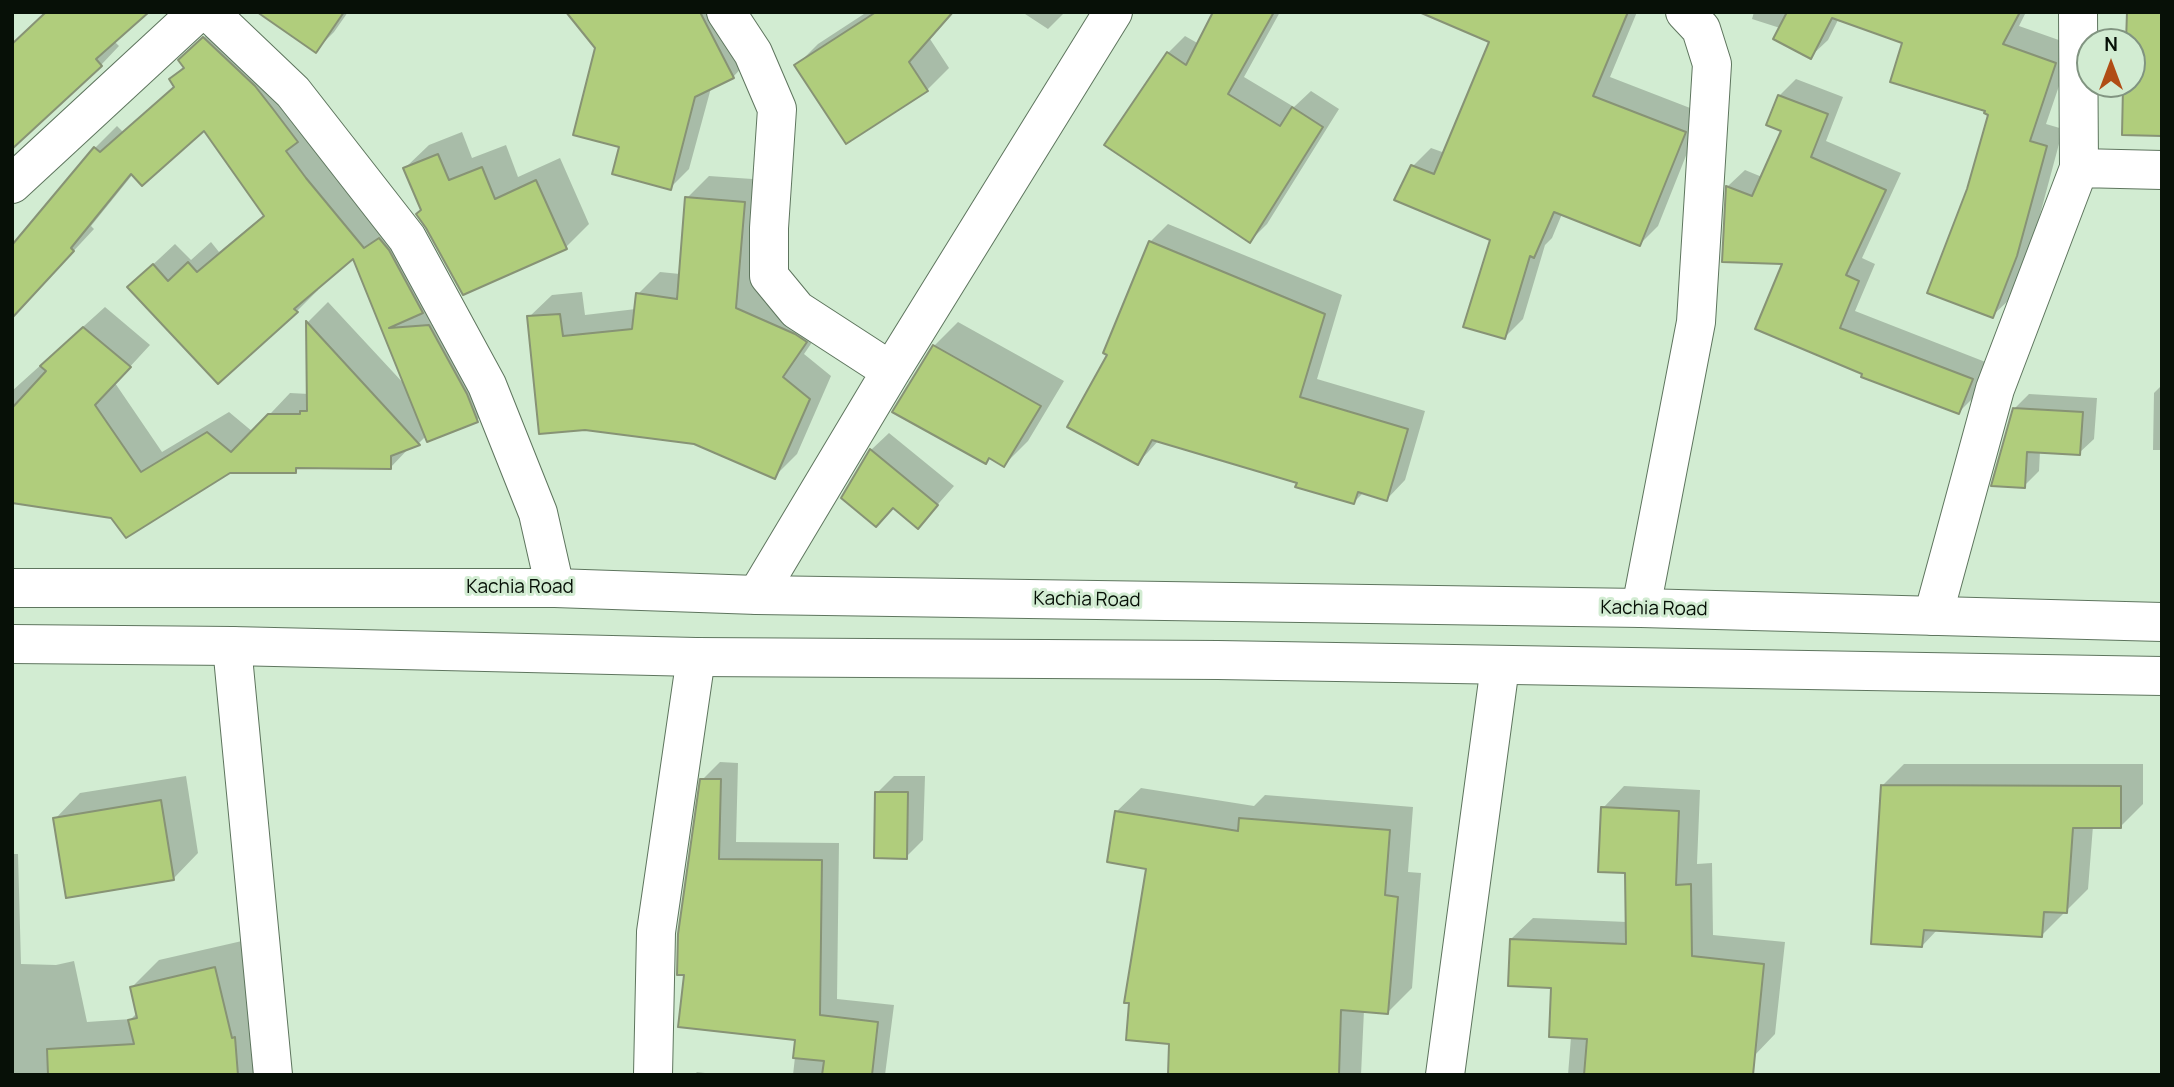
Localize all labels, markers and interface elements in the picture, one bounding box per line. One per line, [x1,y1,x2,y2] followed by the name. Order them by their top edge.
[2076,28,2146,98] north arrow
[2104,31,2118,57] text: N
[466,577,574,599] street label: Kachia Road
[1033,588,1141,612] street label: Kachia Road
[1600,597,1708,621] street label: Kachia Road

